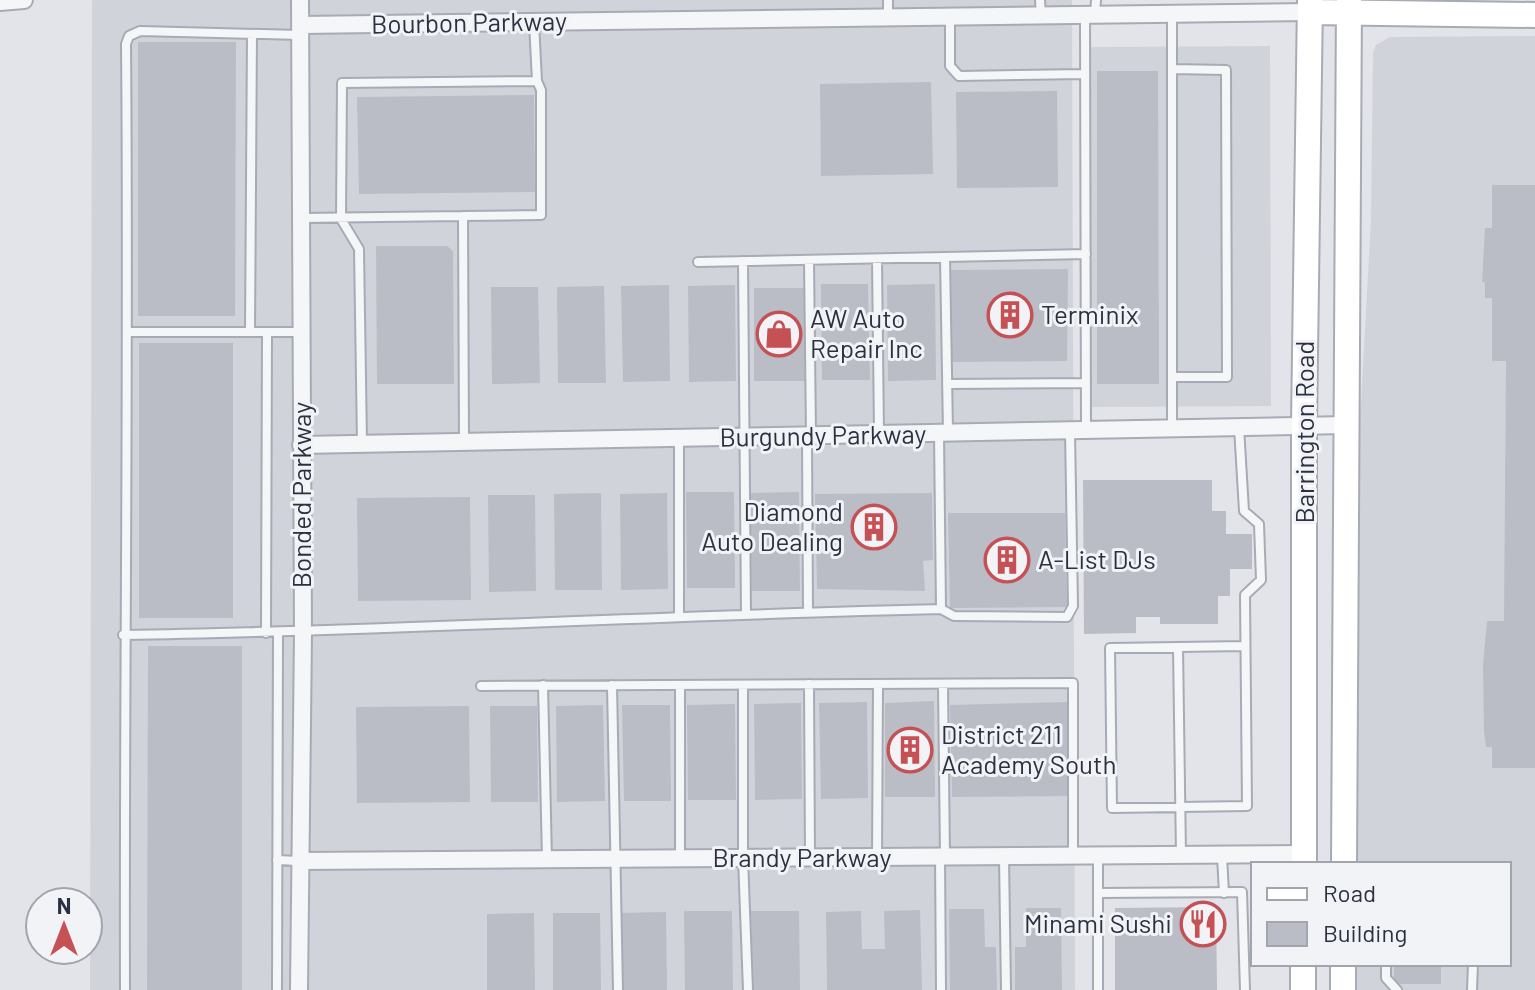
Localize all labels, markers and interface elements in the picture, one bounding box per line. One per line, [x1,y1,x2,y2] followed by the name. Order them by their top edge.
[371,4,567,39] street label: Bourbon Parkway
[986,291,1034,339] building icon: Terminix
[1041,298,1138,329] place label: Terminix
[810,302,923,363] place label: AW Auto Repair Inc
[755,310,803,358] shop icon: AW Auto Repair Inc
[1288,341,1319,523] street label: Barrington Road
[285,402,316,588] street label: Bonded Parkway
[719,417,927,452] street label: Burgundy Parkway
[701,495,843,556] place label: Diamond Auto Dealing
[850,503,898,551] building icon: Diamond Auto Dealing
[983,536,1031,584] building icon: A-List DJs
[1038,543,1156,574] place label: A-List DJs
[941,718,1117,779] place label: District 211 Academy South
[886,726,934,774] building icon: District 211 Academy South
[713,841,891,872] street label: Brandy Parkway
[1251,862,1511,966] legend
[1323,878,1376,907] text: Road
[24,886,104,966] north arrow
[57,892,71,918] text: N
[1179,900,1227,948] restaurant icon: Minami Sushi
[1024,907,1172,938] place label: Minami Sushi
[1323,918,1407,947] text: Building

